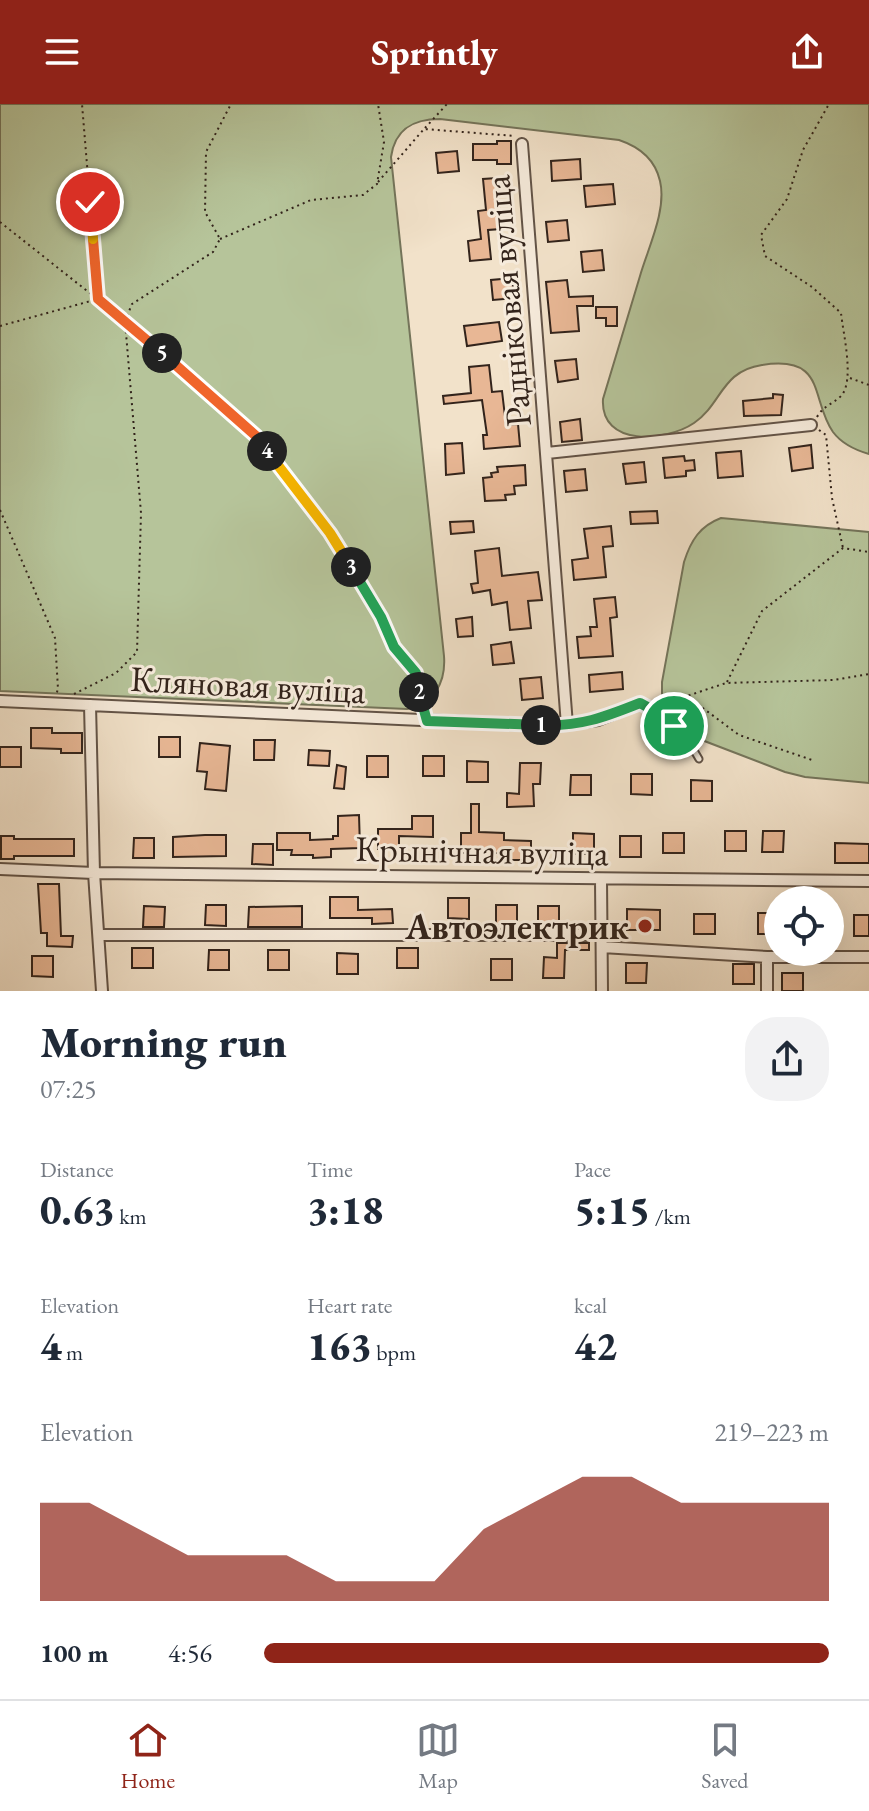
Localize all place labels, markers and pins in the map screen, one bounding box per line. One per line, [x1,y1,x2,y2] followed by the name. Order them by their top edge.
[56,168,124,236] pin
[142,333,182,373] pin: 5
[247,431,287,471] pin: 4
[331,547,371,587] pin: 3
[399,672,439,712] pin: 2
[640,692,708,760] pin
[521,705,561,745] pin: 1
[404,903,629,950] place label: Автоэлектрик
[636,917,654,935] marker: Автоэлектрик

